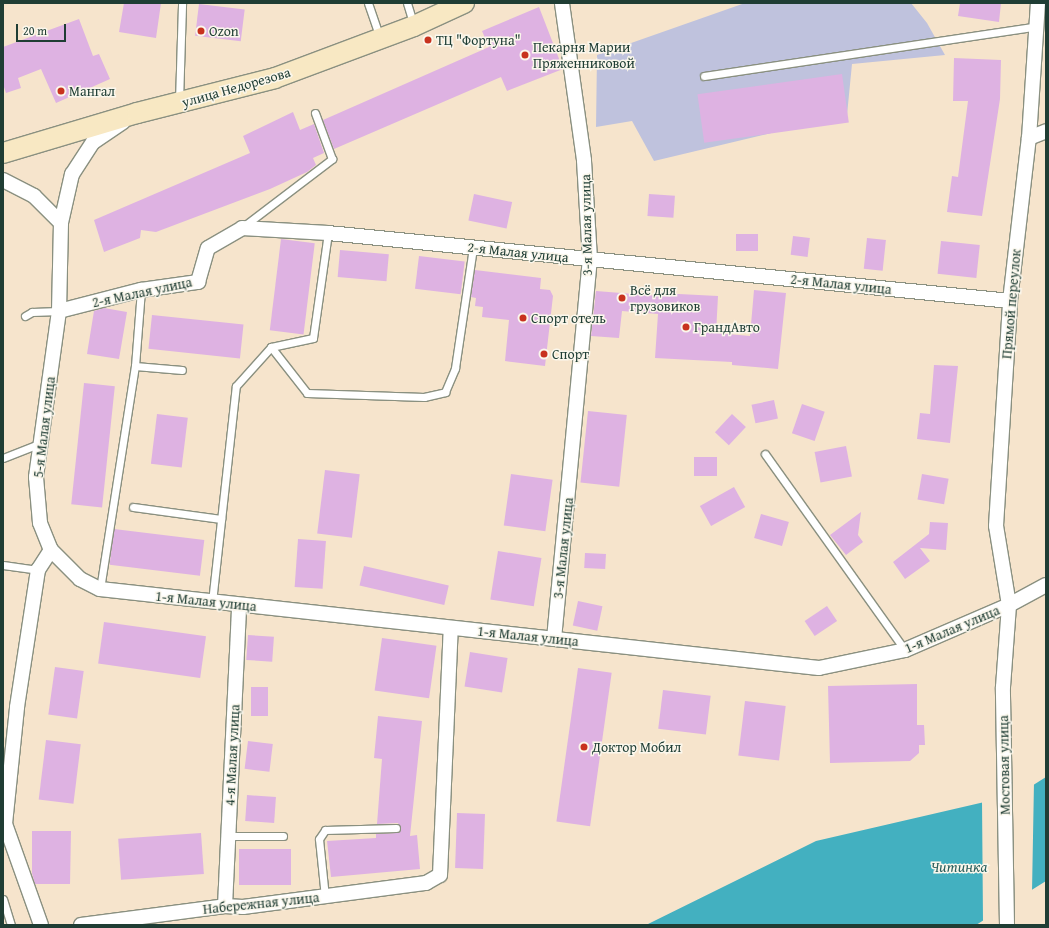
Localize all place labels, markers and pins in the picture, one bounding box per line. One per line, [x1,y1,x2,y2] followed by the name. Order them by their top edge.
[209,23,239,39] place label: Ozon
[196,26,206,36] marker: Ozon
[436,32,521,48] place label: ТЦ "Фортуна"
[423,35,433,45] marker: ТЦ "Фортуна"
[533,39,635,72] place label: Пекарня Марии Пряженниковой
[520,50,530,60] marker: Пекарня Марии Пряженниковой
[69,83,115,99] place label: Мангал
[56,86,66,96] marker: Мангал
[630,282,700,314] place label: Всё для грузовиков
[617,293,627,303] marker: Всё для грузовиков
[531,310,606,326] place label: Спорт отель
[518,313,528,323] marker: Спорт отель
[694,319,760,335] place label: ГрандАвто
[681,322,691,332] marker: ГрандАвто
[552,346,589,362] place label: Спорт
[539,349,549,359] marker: Спорт
[592,739,681,755] place label: Доктор Мобил
[579,742,589,752] marker: Доктор Мобил

